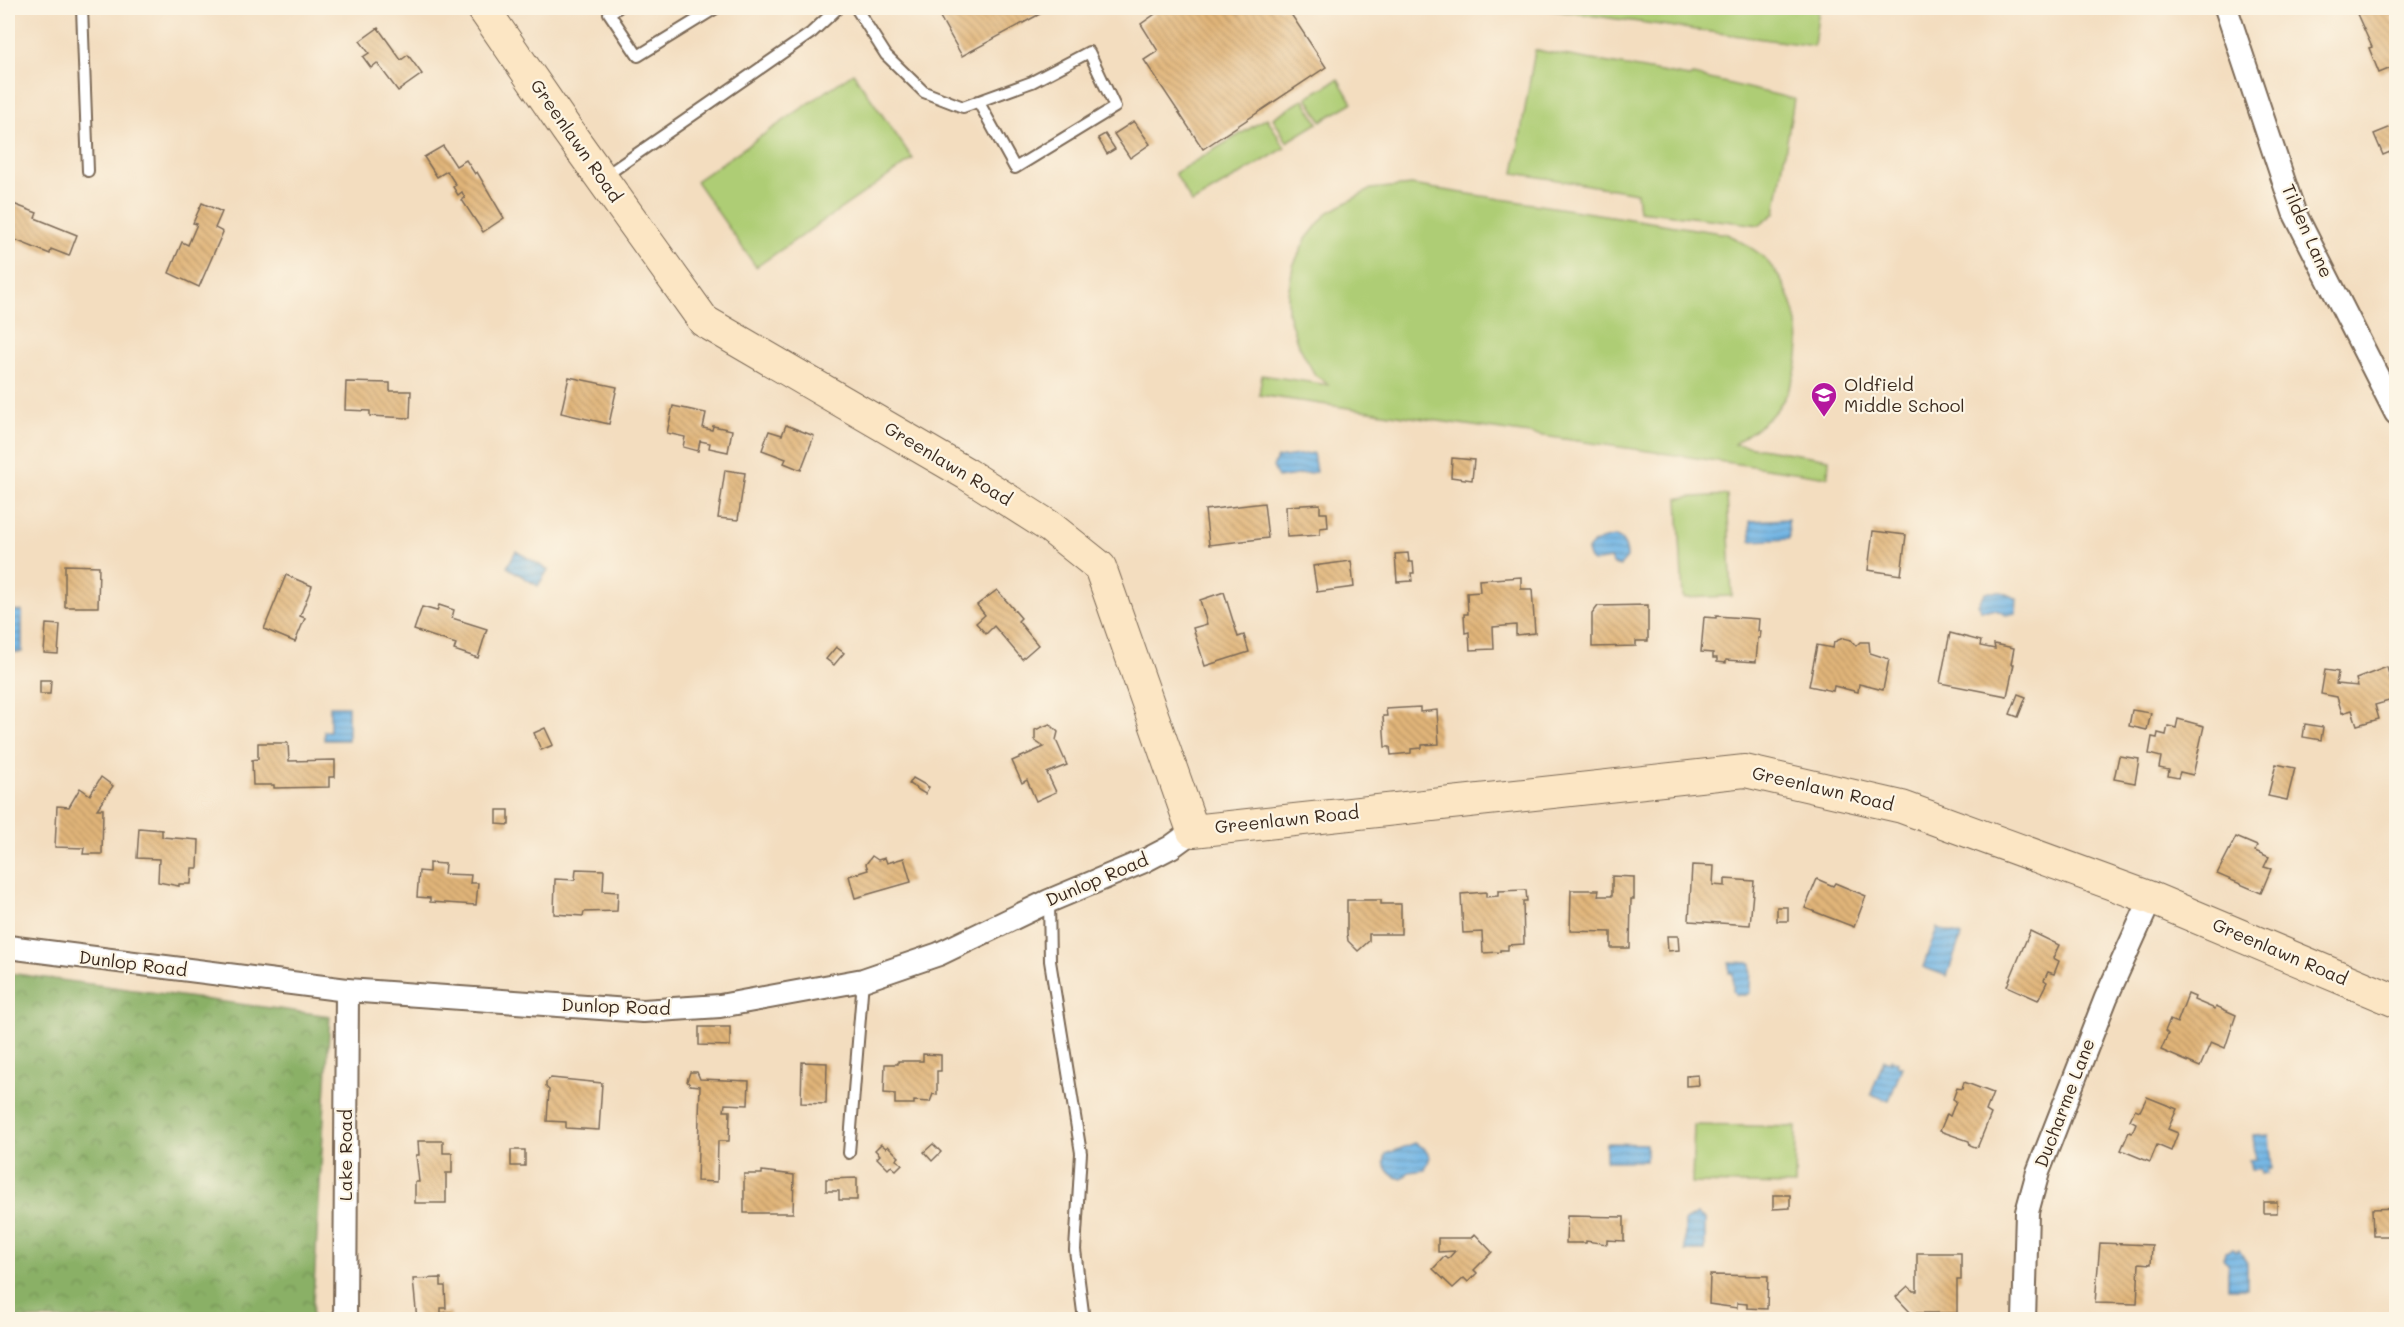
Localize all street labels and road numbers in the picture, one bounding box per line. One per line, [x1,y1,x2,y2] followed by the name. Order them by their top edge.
[525,74,628,207] street label: Greenlawn Road
[2277,180,2339,281] street label: Tilden Lane
[880,416,1017,511] street label: Greenlawn Road
[1750,760,1897,816] street label: Greenlawn Road
[1214,799,1360,839] street label: Greenlawn Road
[1042,847,1152,911] street label: Dunlop Road
[2209,912,2352,990] street label: Greenlawn Road
[78,944,189,982] street label: Dunlop Road
[561,992,671,1020] street label: Dunlop Road
[2028,1035,2100,1171] street label: Ducharme Lane
[333,1109,357,1201] street label: Lake Road

